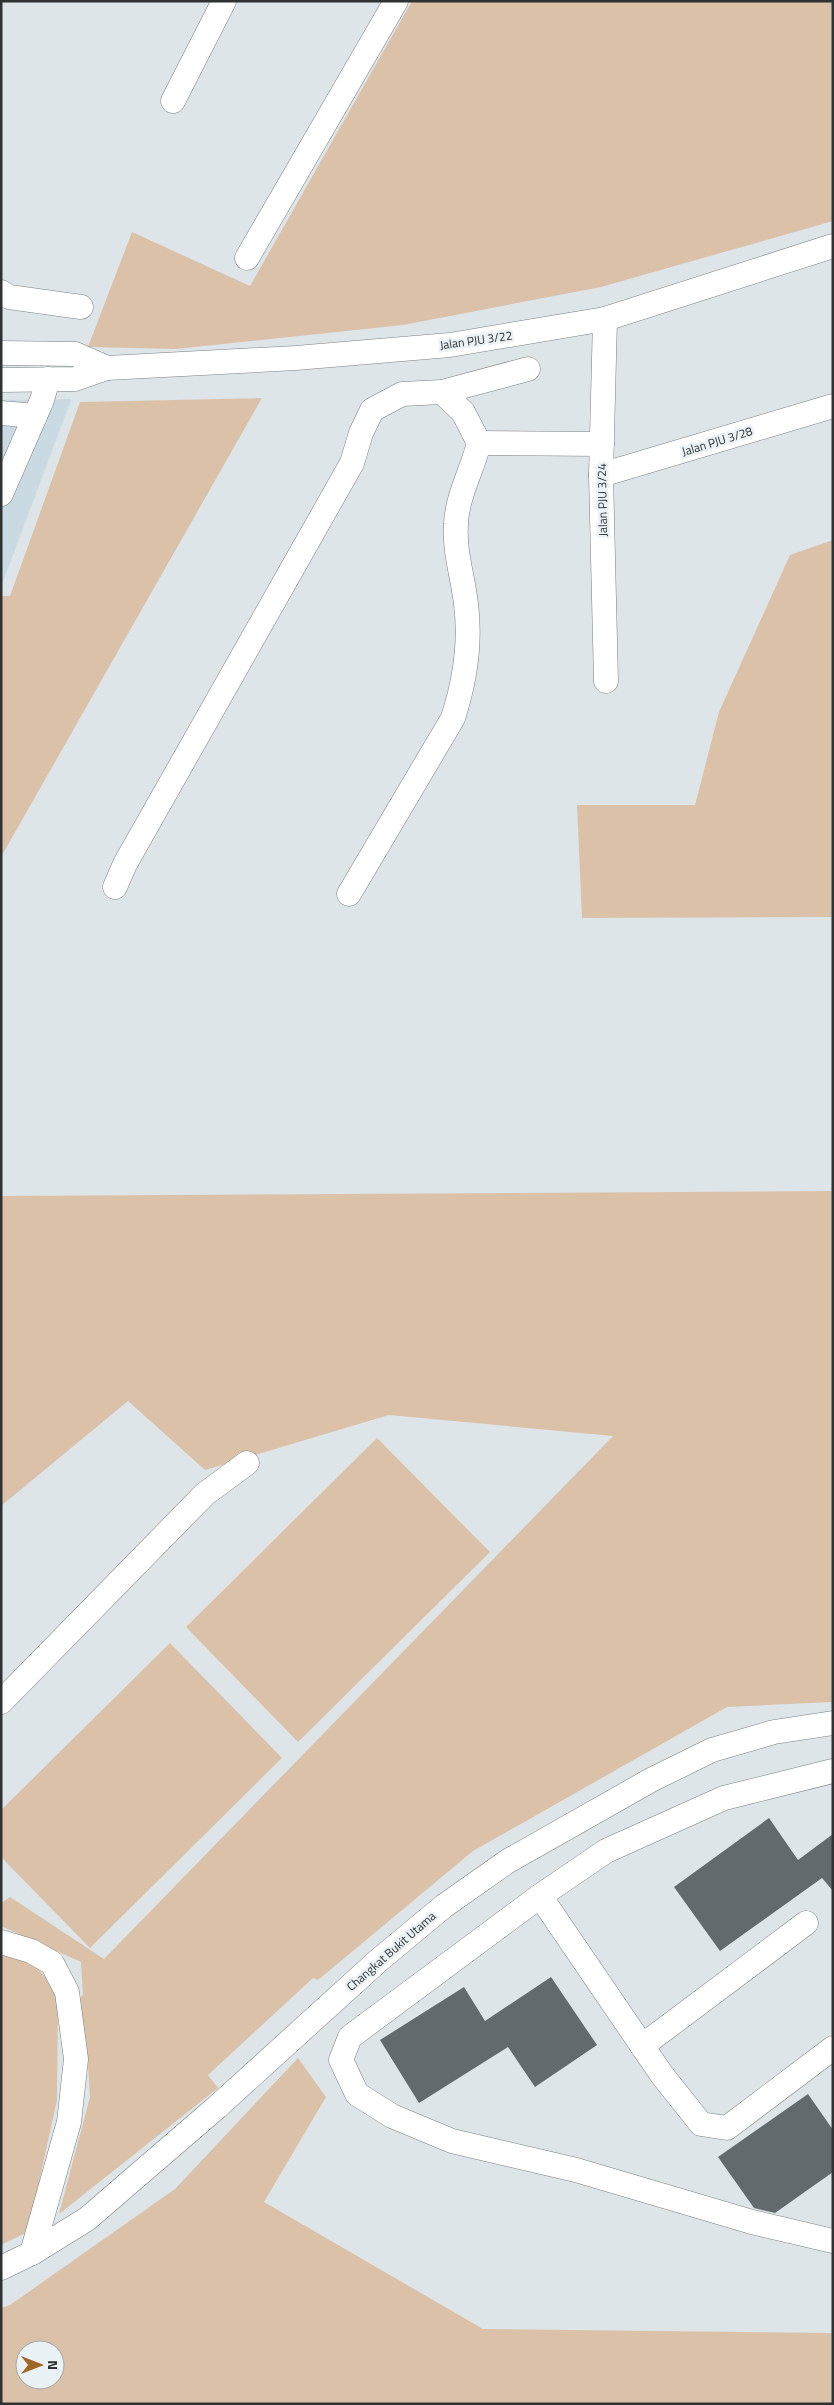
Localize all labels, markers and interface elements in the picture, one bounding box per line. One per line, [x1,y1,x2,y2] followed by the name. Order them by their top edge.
[438,326,514,354] street label: Jalan PJU 3/22
[679,421,755,461] street label: Jalan PJU 3/28
[592,463,612,537] street label: Jalan PJU 3/24
[342,1907,440,1995] street label: Changkat Bukit Utama
[15,2340,65,2390] north arrow
[43,2360,64,2370] text: N

